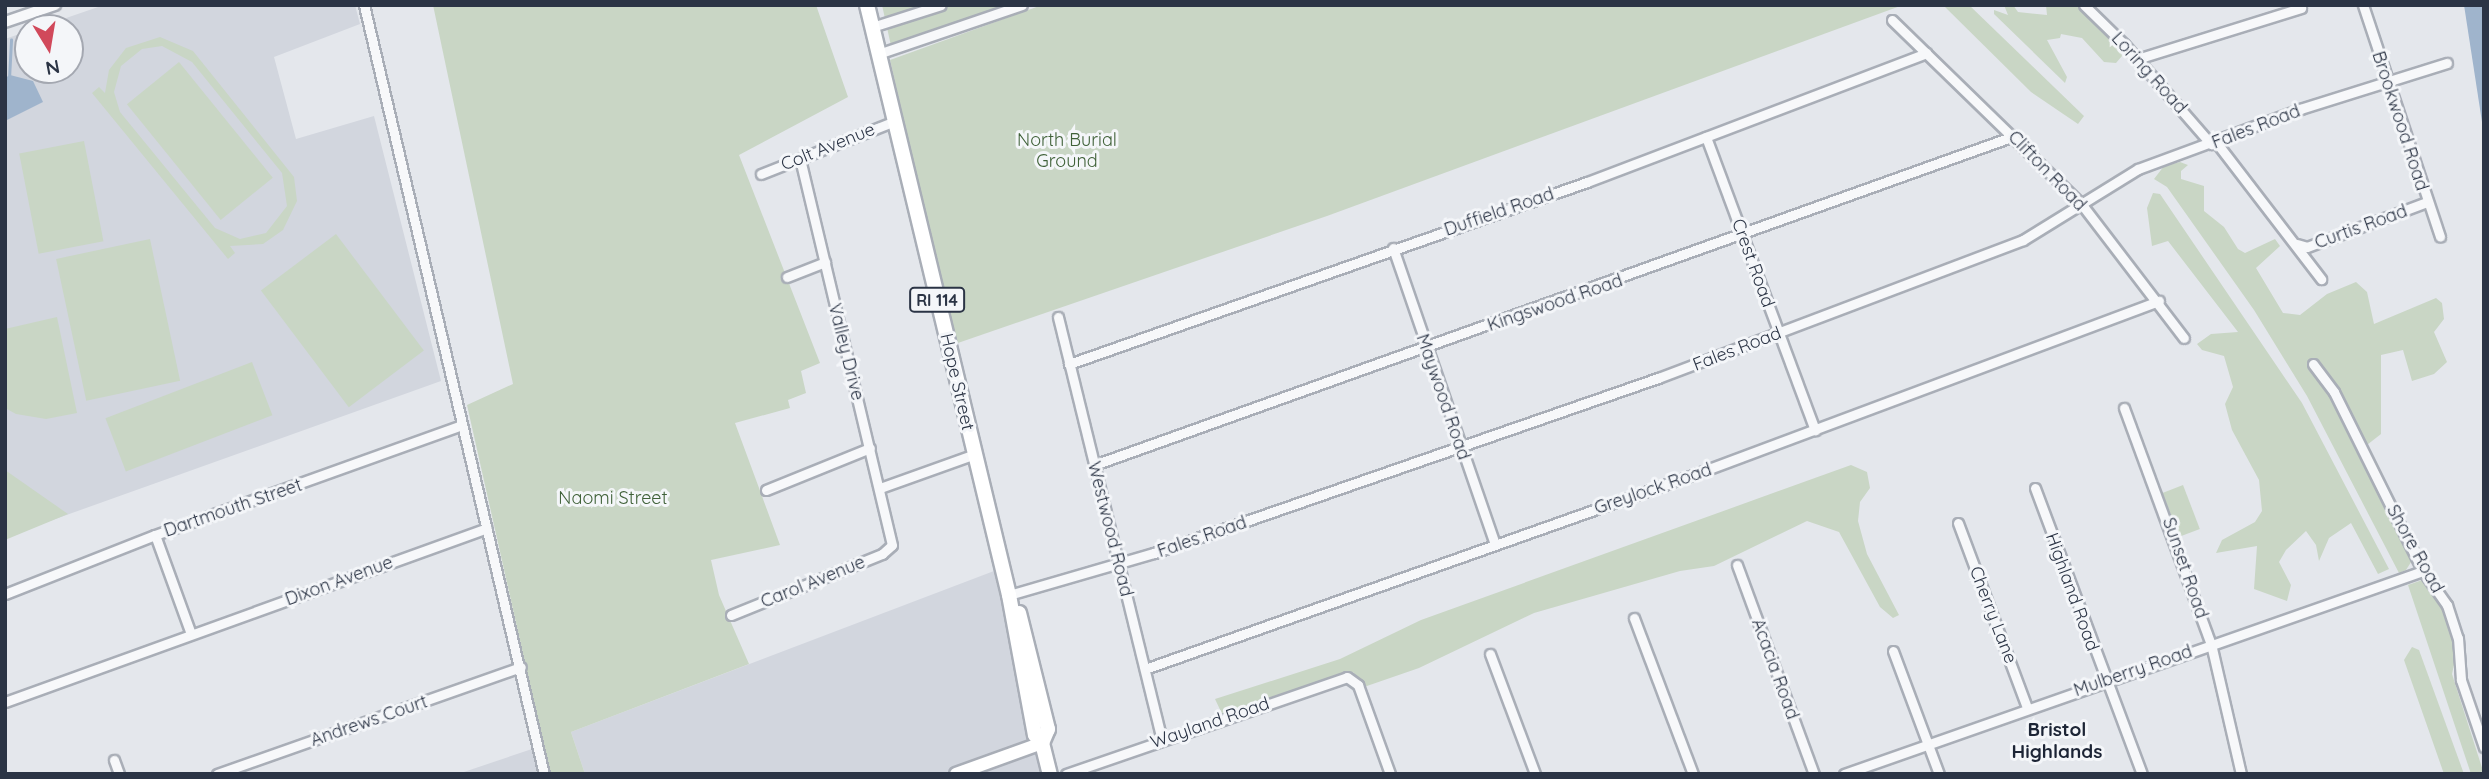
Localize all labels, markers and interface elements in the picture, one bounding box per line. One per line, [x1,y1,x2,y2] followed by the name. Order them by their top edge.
[14,14,84,84] north arrow
[2107,28,2191,118] street label: Loring Road
[2367,49,2433,193] street label: Brookwood Road
[43,55,62,81] text: N
[2209,100,2303,154] street label: Fales Road
[778,118,878,176] street label: Colt Avenue
[2003,126,2091,216] street label: Clifton Road
[1017,130,1117,172] park label: North Burial Ground
[1441,183,1557,241] street label: Duffield Road
[2312,200,2410,254] street label: Curtis Road
[1727,216,1779,310] street label: Crest Road
[1485,270,1625,336] street label: Kingswood Road
[909,288,965,312] road number: RI 114
[824,301,868,403] street label: Valley Drive
[1690,322,1784,376] street label: Fales Road
[935,331,979,433] street label: Hope Street
[1411,331,1475,463] street label: Maywood Road
[1083,459,1137,599] street label: Westwood Road
[1591,459,1715,519] street label: Greylock Road
[161,474,305,542] street label: Dartmouth Street
[558,487,668,509] park label: Naomi Street
[2382,501,2448,597] street label: Shore Road
[1155,512,1249,562] street label: Fales Road
[2158,515,2212,621] street label: Sunset Road
[2041,530,2103,654] street label: Highland Road
[758,551,868,613] street label: Carol Avenue
[282,552,396,610] street label: Dixon Avenue
[1965,563,2021,667] street label: Cherry Lane
[1747,616,1803,722] street label: Acacia Road
[2071,641,2195,701] street label: Mulberry Road
[308,691,430,751] street label: Andrews Court
[1148,693,1272,753] street label: Wayland Road
[2012,719,2102,763] district label: Bristol Highlands

